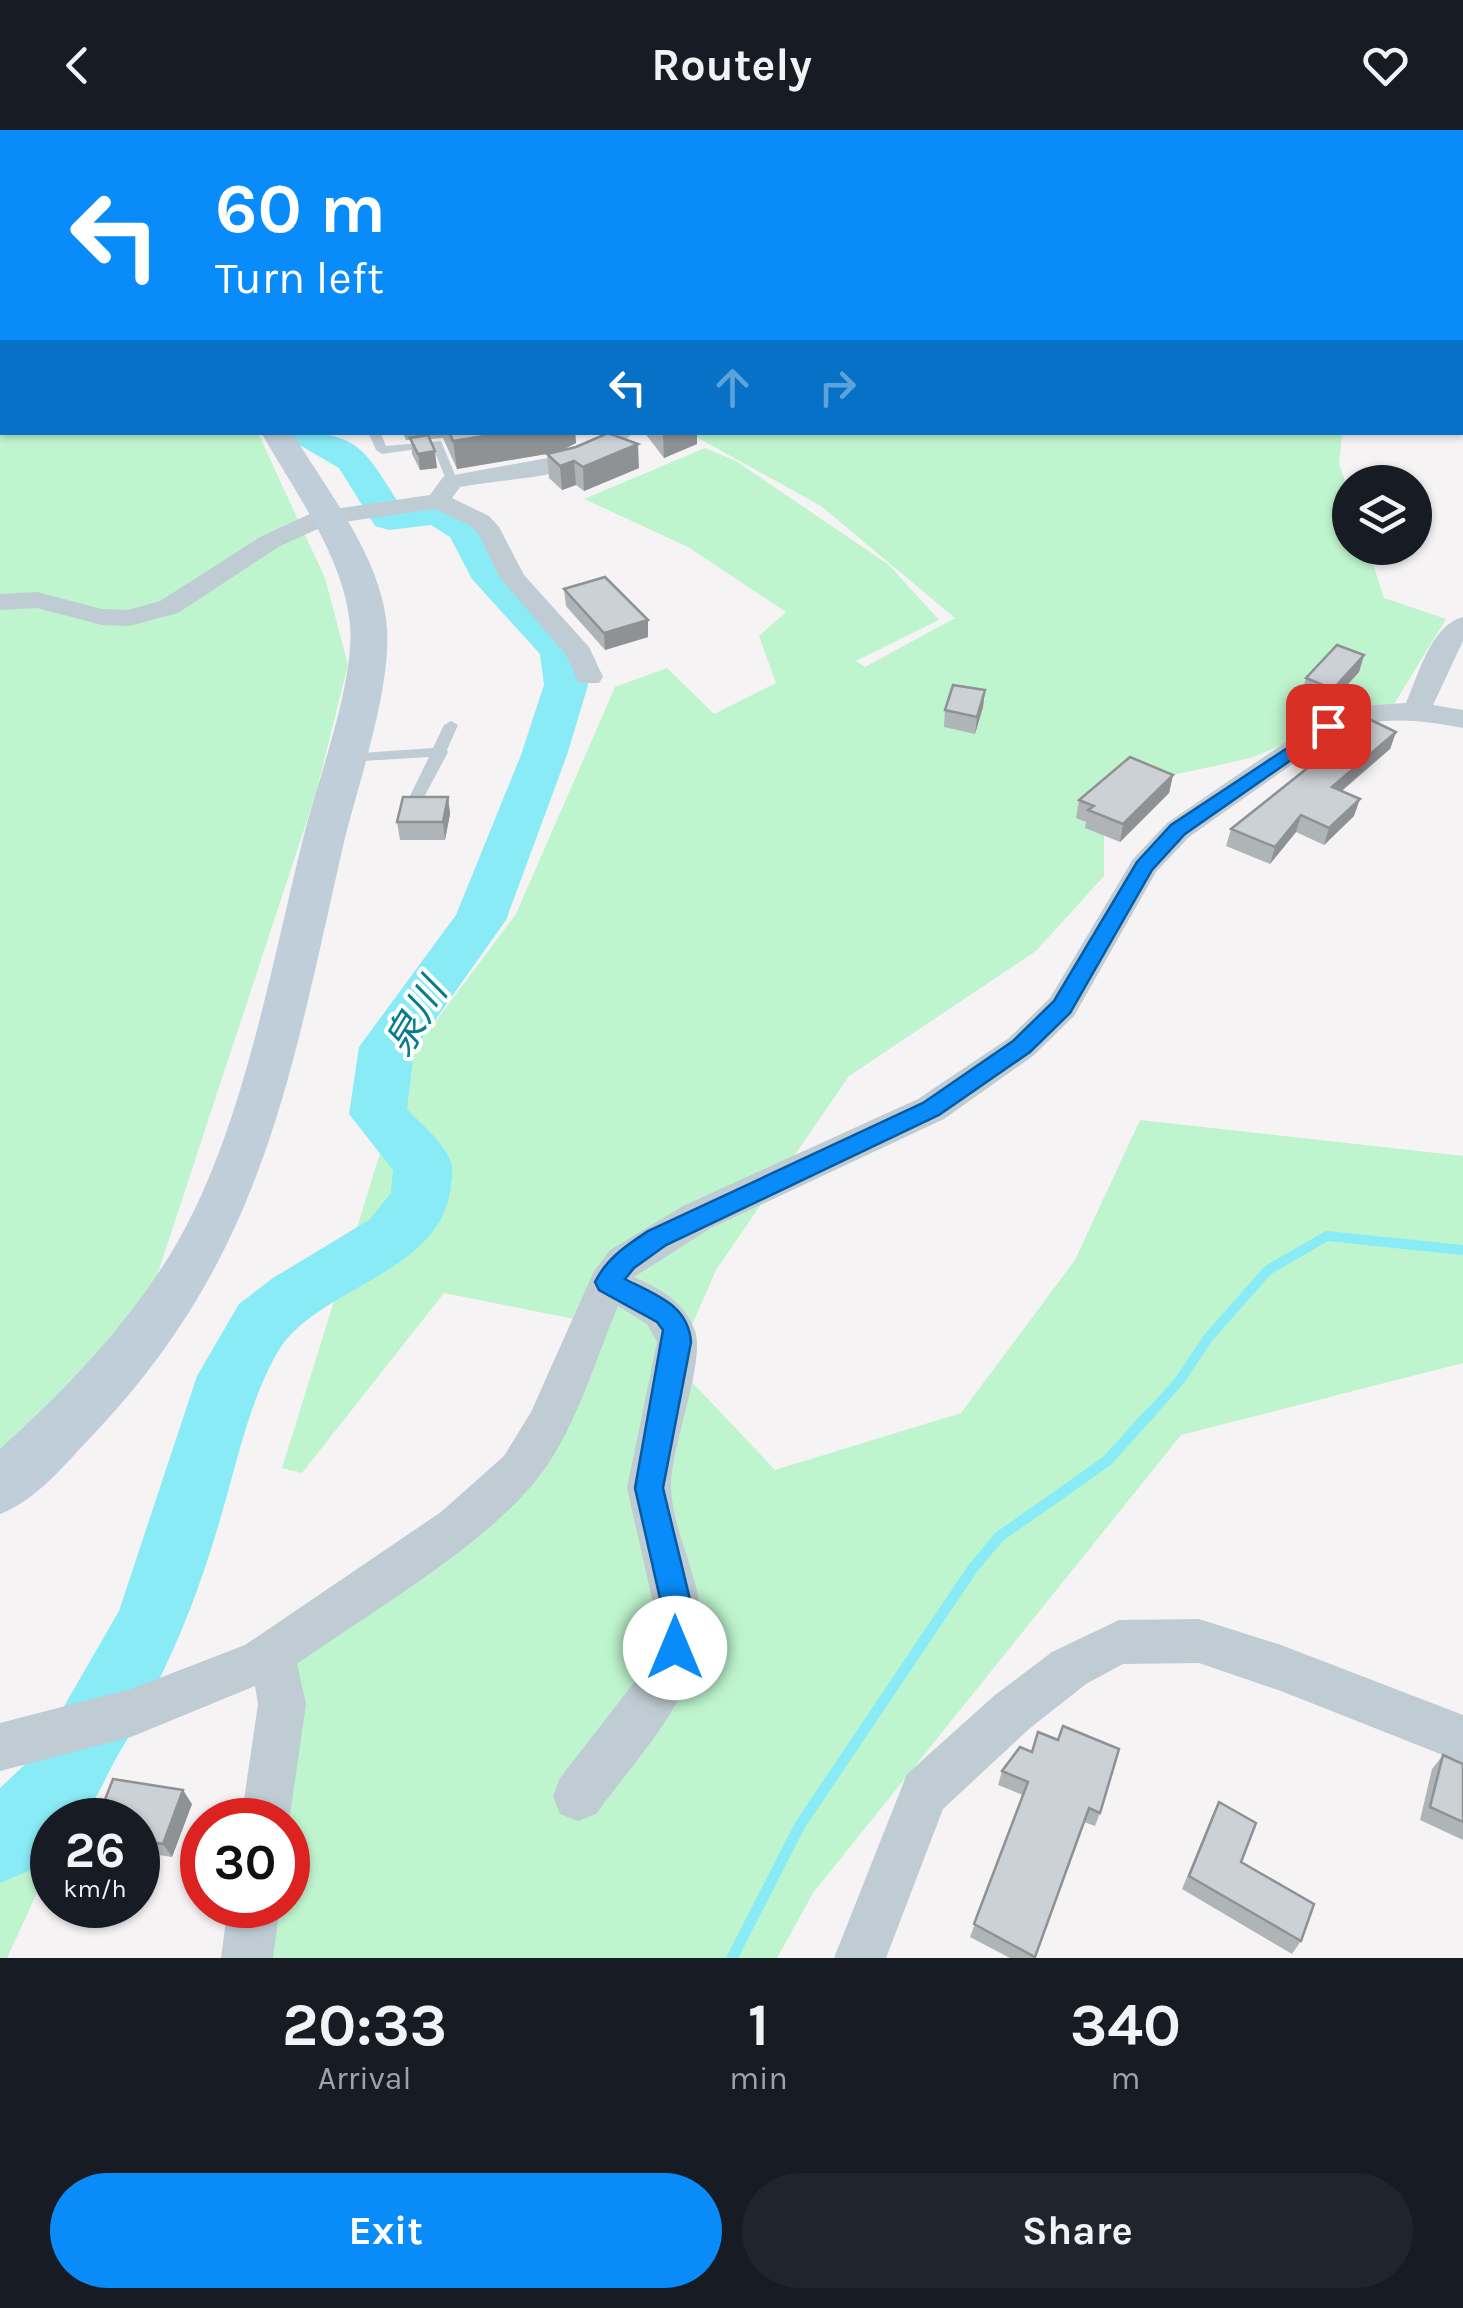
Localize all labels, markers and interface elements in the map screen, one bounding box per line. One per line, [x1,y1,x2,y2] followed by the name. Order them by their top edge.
[50,38,105,93] icon: back
[1358,38,1413,93] icon: heart
[651,39,812,91] text: Routely
[215,168,386,250] text: 60 m
[50,170,180,300] icon: left
[215,252,384,304] text: Turn left
[600,360,655,415] icon: left
[705,360,760,415] icon: ahead
[810,360,865,415] icon: right
[1332,465,1432,565] map controls
[1332,465,1432,565] button: layers
[1286,684,1371,769] pin
[1301,699,1356,754] icon: arrive
[375,967,458,1064] water label: 泉川
[623,1596,727,1700] position arrow
[180,1798,310,1928] speed limit sign: 30
[65,1821,125,1880] text: 26
[63,1874,127,1903] text: km/h
[282,1990,447,2060] text: 20:33
[748,1990,769,2060] text: 1
[1070,1990,1181,2060] text: 340
[318,2060,411,2097] text: Arrival
[729,2060,788,2097] text: min
[1110,2060,1140,2097] text: m
[50,2173,722,2288] button: Exit
[742,2173,1413,2288] button: Share

